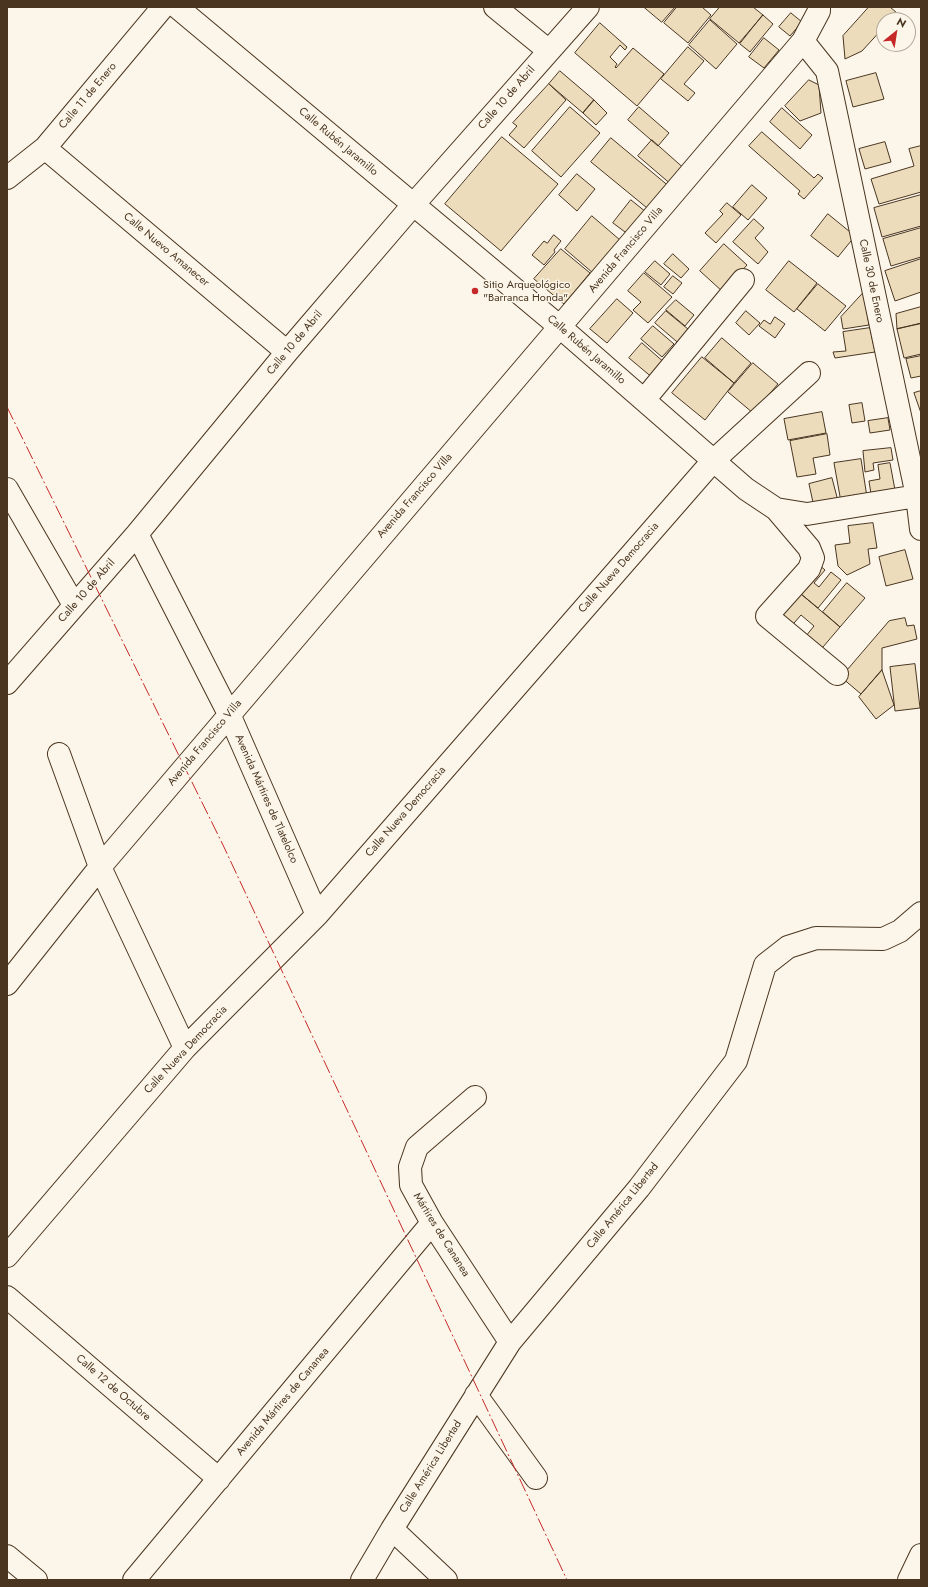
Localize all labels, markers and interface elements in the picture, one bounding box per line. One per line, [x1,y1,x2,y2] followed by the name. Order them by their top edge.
[876,12,916,52] north arrow
[894,13,909,32] text: N
[56,60,120,132] street label: Calle 11 de Enero
[476,64,538,132] street label: Calle 10 de Abril
[296,105,380,179] street label: Calle Rubén Jaramillo
[586,204,666,296] street label: Avenida Francisco Villa
[120,210,212,290] street label: Calle Nuevo Amanecer
[856,238,886,324] street label: Calle 30 de Enero
[483,278,570,304] place label: Sitio Arqueológico "Barranca Honda"
[470,286,480,296] marker: Sitio Arqueológico "Barranca Honda"
[264,308,326,378] street label: Calle 10 de Abril
[544,312,628,388] street label: Calle Rubén Jaramillo
[375,451,455,541] street label: Avenida Francisco Villa
[576,520,662,616] street label: Calle Nueva Democracia
[56,557,118,625] street label: Calle 10 de Abril
[165,697,245,789] street label: Avenida Francisco Villa
[232,732,300,866] street label: Avenida Mártires de Tlatelolco
[363,764,449,860] street label: Calle Nueva Democracia
[142,1003,230,1097] street label: Calle Nueva Democracia
[584,1160,662,1252] street label: Calle América Libertad
[410,1191,472,1279] street label: Mártires de Cananea
[234,1345,332,1459] street label: Avenida Mártires de Cananea
[73,1352,153,1424] street label: Calle 12 de Octubre
[397,1418,465,1516] street label: Calle América Libertad

